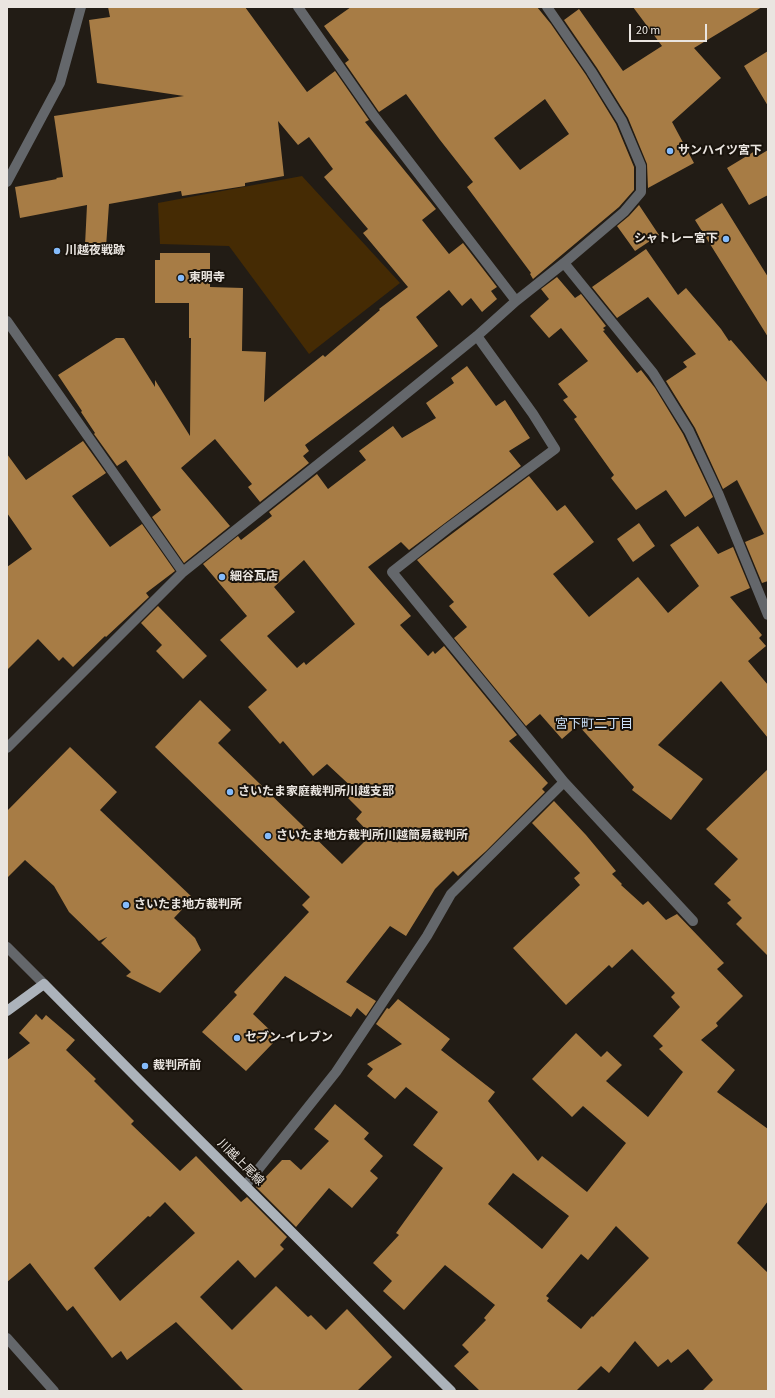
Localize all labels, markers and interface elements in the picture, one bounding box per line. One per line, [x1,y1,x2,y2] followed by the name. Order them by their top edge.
[631,16,709,42] scale bar
[636,22,660,39] text: 20 m
[678,144,762,158] place label: サンハイツ宮下
[665,146,675,156] marker: サンハイツ宮下
[634,232,718,246] place label: シャトレー宮下
[721,234,731,244] marker: シャトレー宮下
[65,244,125,258] place label: 川越夜戦跡
[52,246,62,256] marker: 川越夜戦跡
[189,271,225,285] place label: 東明寺
[176,273,186,283] marker: 東明寺
[230,570,278,584] place label: 細谷瓦店
[217,572,227,582] marker: 細谷瓦店
[555,717,633,733] district label: 宮下町二丁目
[238,785,394,799] place label: さいたま家庭裁判所川越支部
[225,787,235,797] marker: さいたま家庭裁判所川越支部
[276,829,468,843] place label: さいたま地方裁判所川越簡易裁判所
[263,831,273,841] marker: さいたま地方裁判所川越簡易裁判所
[134,898,242,912] place label: さいたま地方裁判所
[121,900,131,910] marker: さいたま地方裁判所
[245,1031,333,1045] place label: セブン-イレブン
[232,1033,242,1043] marker: セブン-イレブン
[153,1059,201,1073] place label: 裁判所前
[140,1061,150,1071] marker: 裁判所前
[214,1137,266,1189] street label: 川越上尾線

